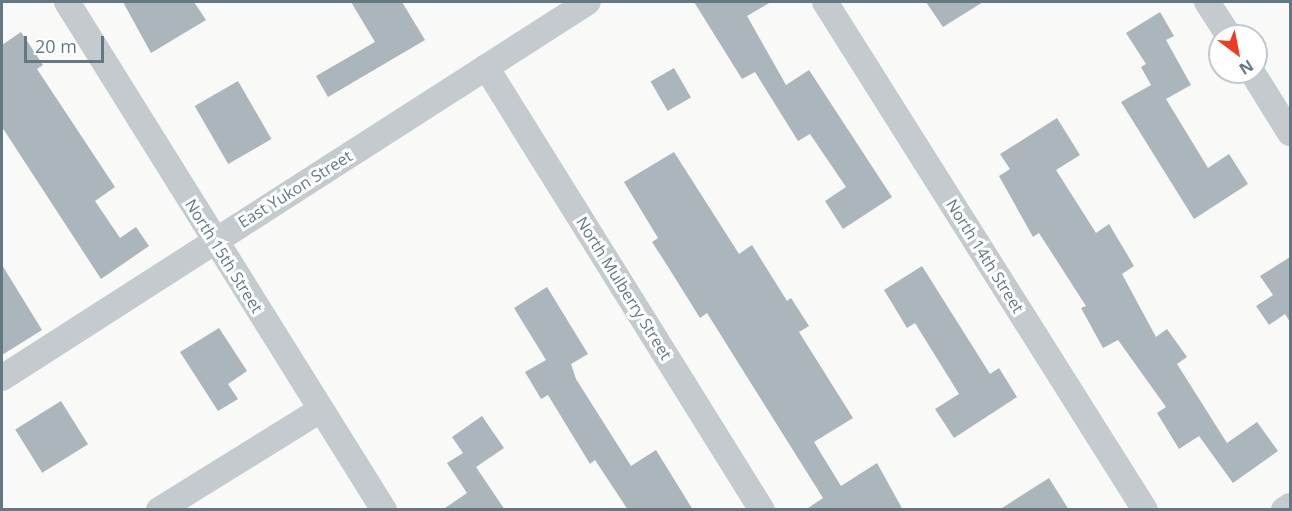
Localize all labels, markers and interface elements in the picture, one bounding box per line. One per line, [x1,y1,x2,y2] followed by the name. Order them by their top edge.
[27,24,106,62] scale bar
[1208,24,1268,84] north arrow
[35,34,77,58] text: 20 m
[1235,55,1258,80] text: N
[234,146,356,232] street label: East Yukon Street
[181,196,267,316] street label: North 15th Street
[942,196,1028,316] street label: North 14th Street
[572,213,676,363] street label: North Mulberry Street

